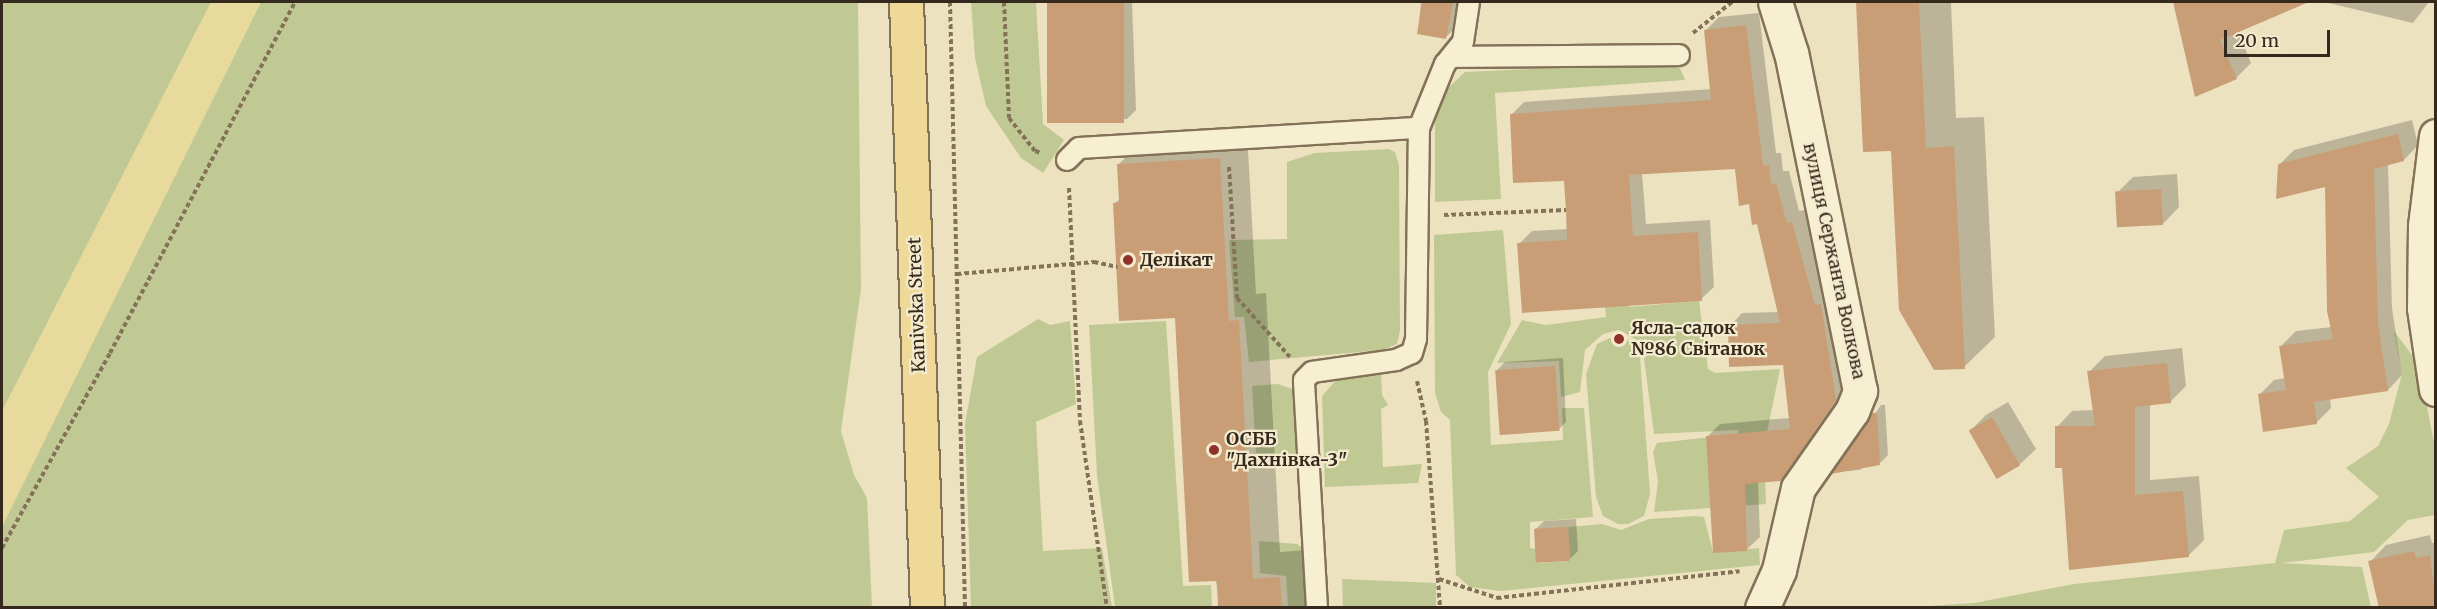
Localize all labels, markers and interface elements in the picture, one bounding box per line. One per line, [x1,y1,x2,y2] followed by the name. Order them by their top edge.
[2227,18,2334,56] scale bar
[2235,29,2279,52] text: 20 m
[1798,141,1870,381] street label: вулиця Сержанта Волкова
[904,237,930,373] street label: Kanivska Street
[1140,249,1213,271] place label: Делікат
[1121,253,1135,267] marker: Делікат
[1631,318,1765,360] place label: Ясла-садок №86 Світанок
[1612,332,1626,346] marker: Ясла-садок №86 Світанок
[1226,429,1347,472] place label: ОСББ "Дахнівка-3"
[1207,443,1221,457] marker: ОСББ "Дахнівка-3"

